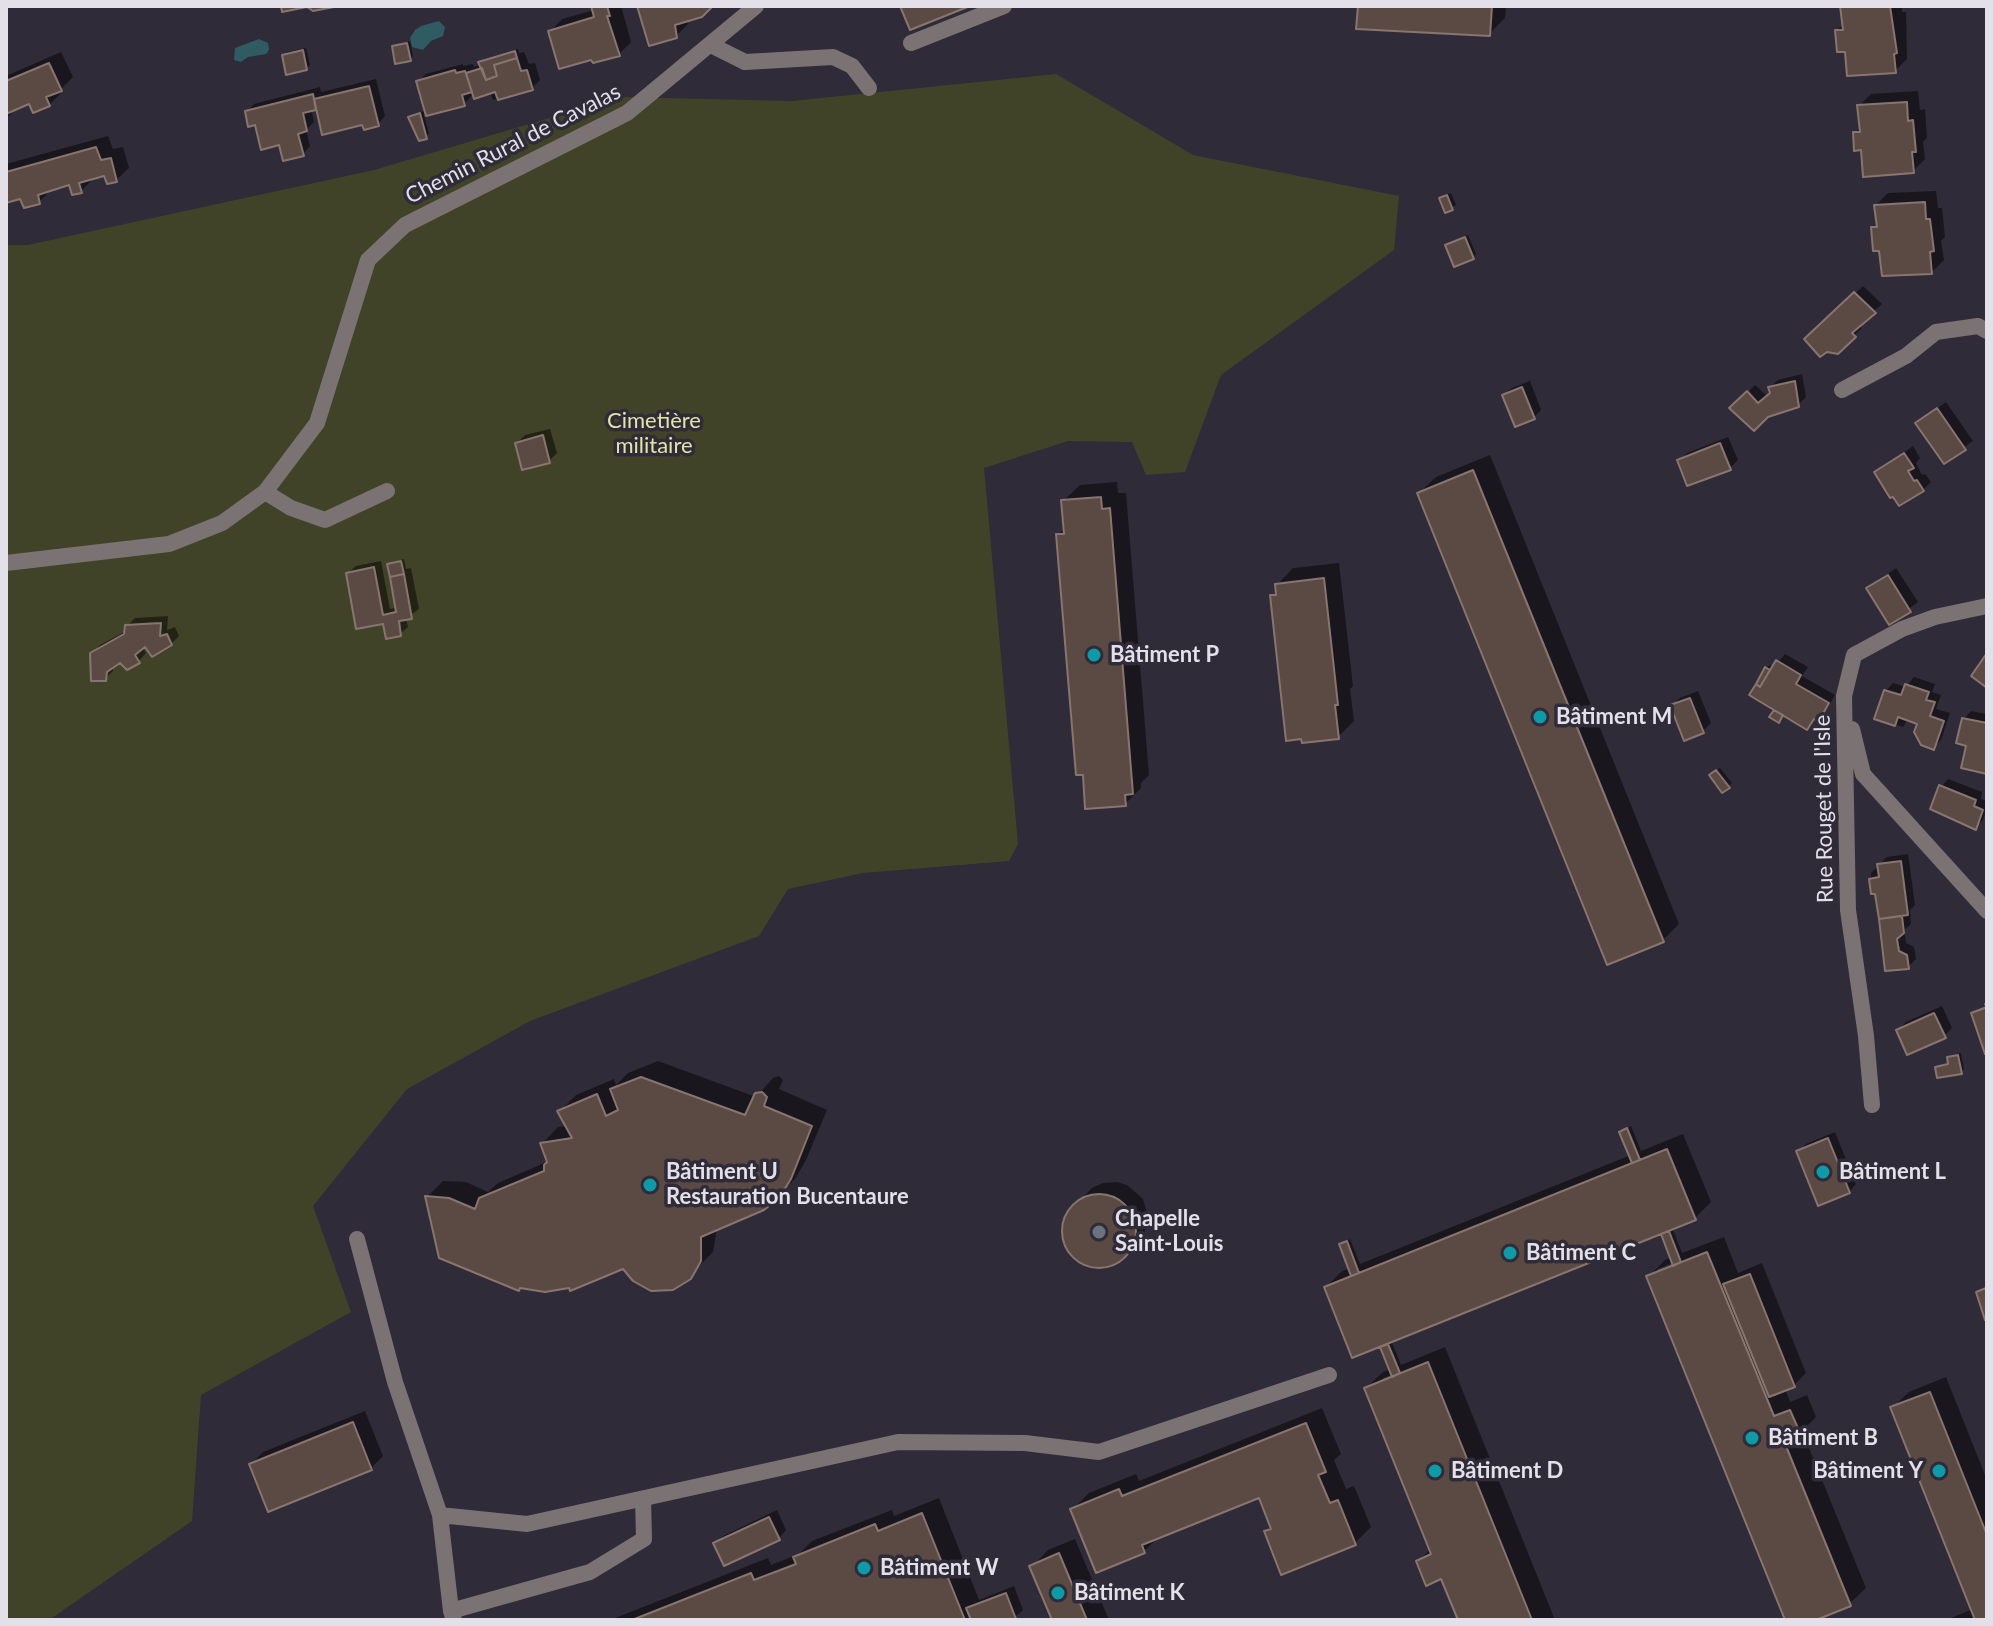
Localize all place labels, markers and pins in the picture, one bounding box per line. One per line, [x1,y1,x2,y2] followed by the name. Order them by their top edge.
[1110,642,1219,668] place label: Bâtiment P
[1085,646,1103,664] marker: Bâtiment P
[1556,704,1672,730] place label: Bâtiment M
[1531,708,1549,726] marker: Bâtiment M
[666,1159,909,1210] place label: Bâtiment U Restauration Bucentaure
[1839,1159,1946,1185] place label: Bâtiment L
[1814,1163,1832,1181] marker: Bâtiment L
[641,1176,659,1194] marker: Bâtiment U Restauration Bucentaure
[1115,1206,1223,1258] place label: Chapelle Saint-Louis
[1090,1223,1108,1241] marker: Chapelle Saint-Louis
[1526,1240,1636,1266] place label: Bâtiment C
[1501,1244,1519,1262] marker: Bâtiment C
[1768,1425,1878,1451] place label: Bâtiment B
[1743,1429,1761,1447] marker: Bâtiment B
[1451,1458,1563,1484] place label: Bâtiment D
[1813,1458,1923,1484] place label: Bâtiment Y
[1426,1462,1444,1480] marker: Bâtiment D
[1930,1462,1948,1480] marker: Bâtiment Y
[880,1555,999,1581] place label: Bâtiment W
[855,1559,873,1577] marker: Bâtiment W
[1074,1580,1185,1606] place label: Bâtiment K
[1049,1584,1067,1602] marker: Bâtiment K

